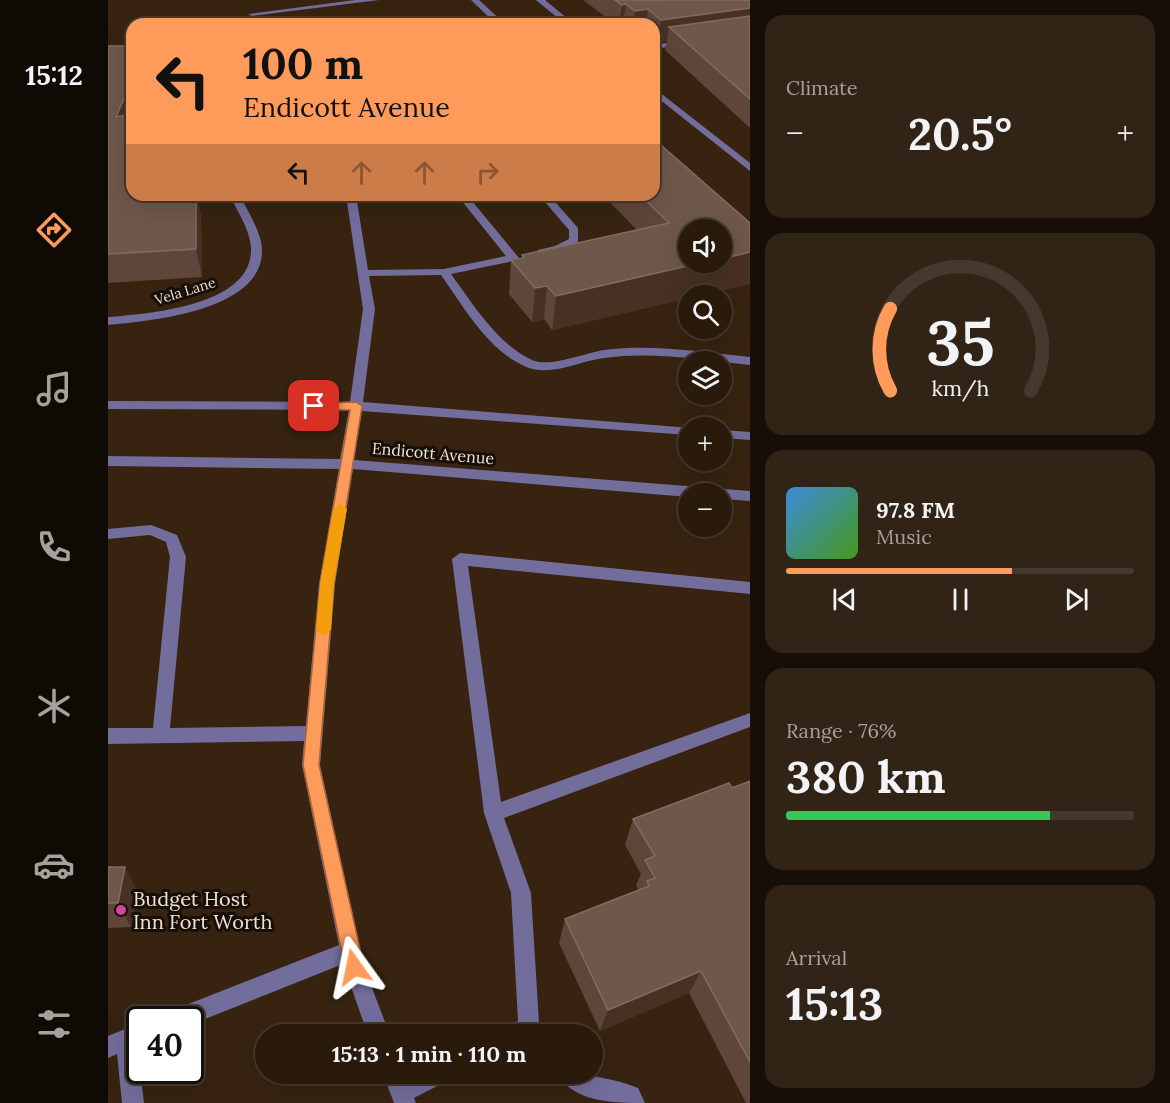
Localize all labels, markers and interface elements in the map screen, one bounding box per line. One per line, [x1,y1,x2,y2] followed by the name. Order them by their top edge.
[243,37,363,91] text: 100 m
[144,42,222,120] icon: left
[25,58,83,92] text: 15:12
[786,75,858,100] text: Climate
[243,90,450,124] text: Endicott Avenue
[908,105,1012,162] text: 20.5°
[786,112,804,154] text: −
[1116,112,1134,154] text: +
[282,156,315,189] icon: left
[345,156,378,189] icon: ahead
[408,156,441,189] icon: ahead
[471,156,504,189] icon: right
[33,209,75,251] icon: directions
[678,219,732,537] map controls
[678,219,732,273] button: sound
[151,273,218,309] street label: Vela Lane
[678,285,732,339] button: search
[926,302,994,382] text: 35
[678,351,732,405] button: layers
[33,368,75,410] icon: music
[931,374,989,402] text: km/h
[288,380,339,431] pin
[297,389,330,422] icon: arrive
[678,417,732,471] button: +
[371,438,495,468] street label: Endicott Avenue
[678,483,732,537] button: −
[876,496,955,524] text: 97.8 FM
[876,524,932,549] text: Music
[33,526,75,568] icon: phone
[828,583,861,616] icon: previous
[944,583,977,616] icon: pause
[1060,583,1093,616] icon: next
[33,685,75,727] icon: climate
[786,718,897,743] text: Range · 76%
[786,748,946,805] text: 380 km
[33,844,75,886] icon: car
[133,886,273,934] place label: Budget Host Inn Fort Worth
[114,903,128,917] marker: Budget Host Inn Fort Worth
[322,935,386,999] position arrow
[786,945,847,970] text: Arrival
[786,975,883,1032] text: 15:13
[33,1003,75,1045] icon: filters
[126,1006,204,1084] speed limit sign: 40
[332,1040,526,1068] text: 15:13 · 1 min · 110 m

